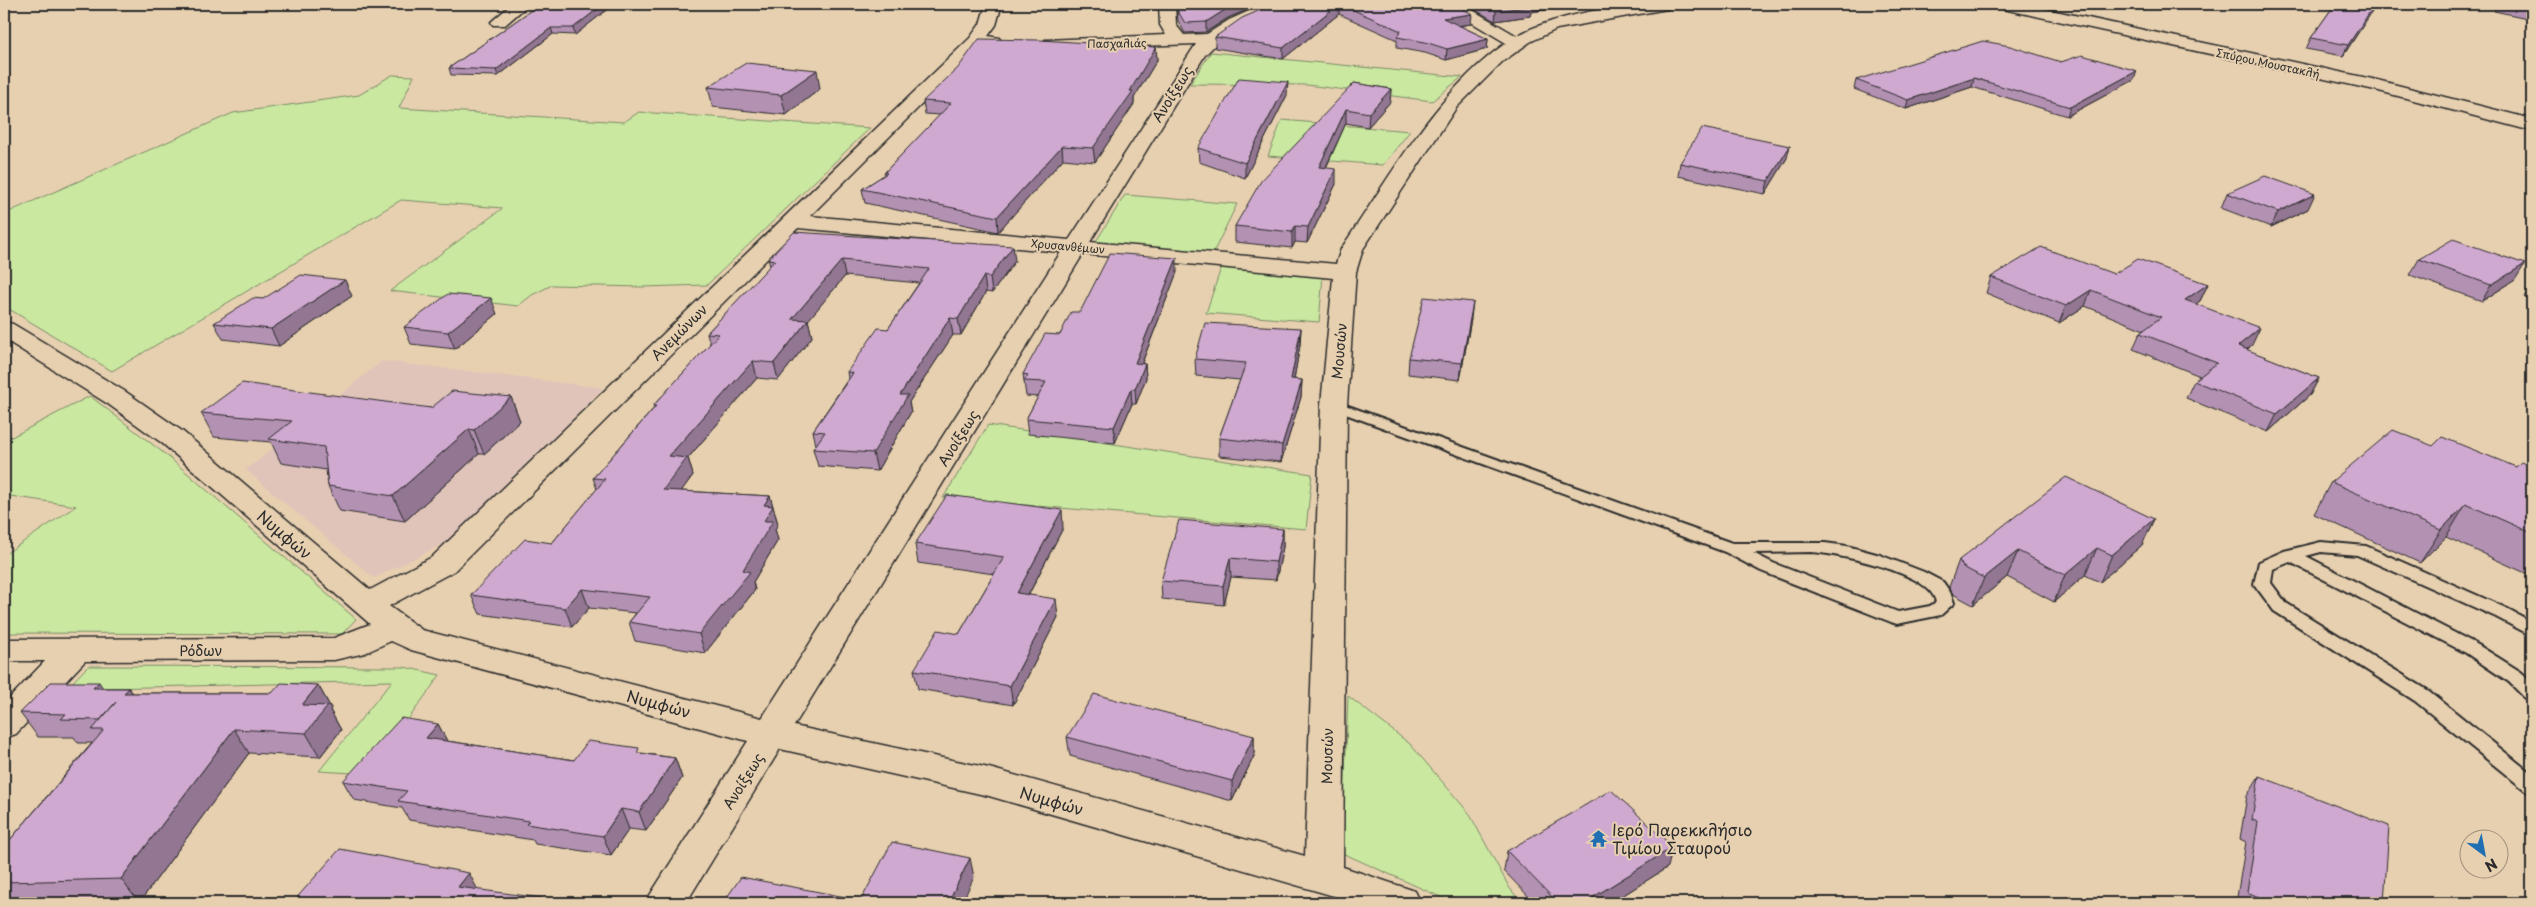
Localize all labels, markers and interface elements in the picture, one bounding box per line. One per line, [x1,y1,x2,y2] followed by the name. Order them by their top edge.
[1087,34,1147,52] street label: Πασχαλιάς
[2215,44,2321,82] street label: Σπύρου Μουστακλή
[1146,62,1198,126] street label: Ανοίξεως
[1030,234,1106,258] street label: Χρυσανθέμων
[646,299,712,365] street label: Ανεμώνων
[1326,322,1352,380] street label: Μουσών
[932,406,984,470] street label: Ανοίξεως
[252,504,318,564] street label: Νυμφών
[180,640,222,661] street label: Ρόδων
[624,683,694,723] street label: Νυμφών
[1316,728,1338,784] street label: Μουσών
[717,749,769,813] street label: Ανοίξεως
[1017,779,1087,821] street label: Νυμφών
[1612,817,1752,859] place label: Ιερό Παρεκκλήσιο Τιμίου Σταυρού
[1588,828,1608,848] temple icon: Ιερό Παρεκκλήσιο Τιμίου Σταυρού
[2458,830,2508,880] north arrow
[2481,854,2501,877] text: N

